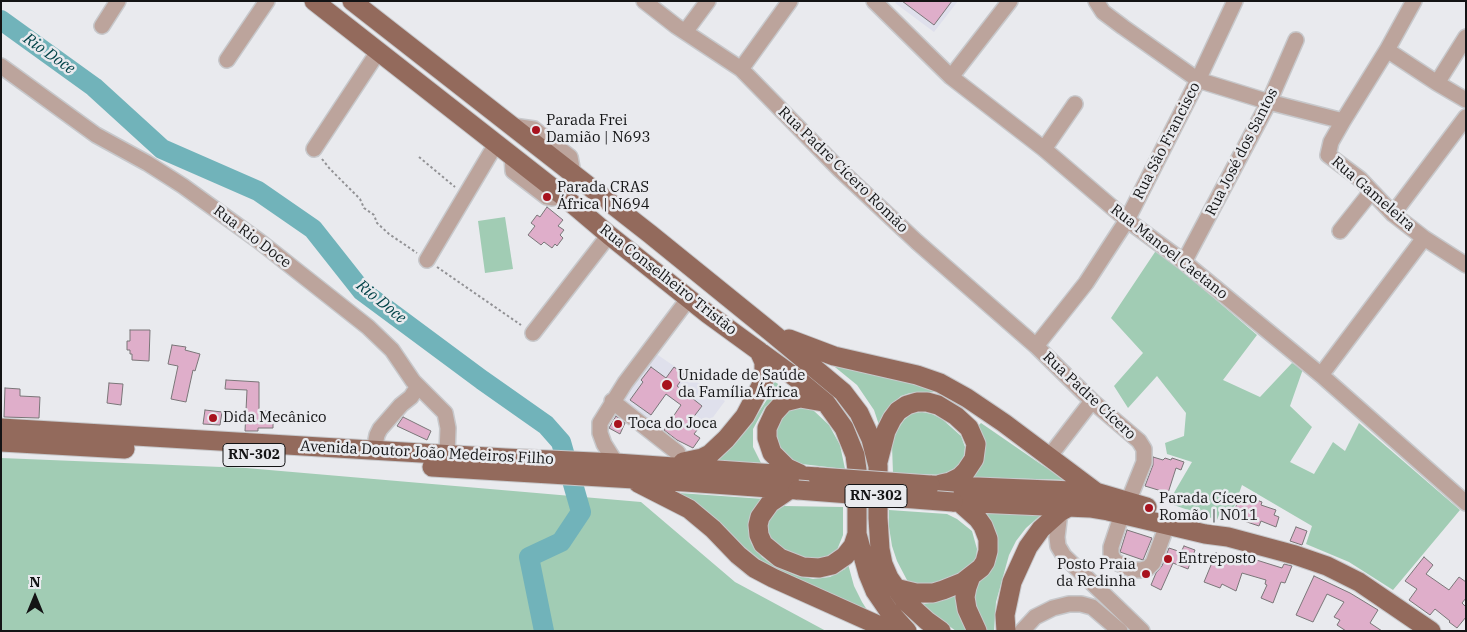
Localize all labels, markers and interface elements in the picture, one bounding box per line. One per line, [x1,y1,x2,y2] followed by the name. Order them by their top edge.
[20,29,78,79] water label: Rio Doce
[1130,79,1204,203] street label: Rua São Francisco
[1202,85,1282,219] street label: Rua José dos Santos
[774,103,912,237] street label: Rua Padre Cícero Romão
[546,112,651,147] place label: Parada Frei Damião | N693
[530,124,542,136] marker: Parada Frei Damião | N693
[1328,153,1418,235] street label: Rua Gameleira
[557,179,650,214] place label: Parada CRAS África | N694
[541,191,553,203] marker: Parada CRAS África | N694
[1107,201,1231,303] street label: Rua Manoel Caetano
[210,202,294,272] street label: Rua Rio Doce
[596,221,740,339] street label: Rua Conselheiro Tristão
[352,276,410,328] water label: Rio Doce
[1039,348,1139,444] street label: Rua Padre Cícero
[678,367,805,402] place label: Unidade de Saúde da Família África
[660,378,674,392] marker: Unidade de Saúde da Família África
[223,409,326,427] place label: Dida Mecânico
[207,412,219,424] marker: Dida Mecânico
[628,415,717,433] place label: Toca do Joca
[612,418,624,430] marker: Toca do Joca
[300,437,554,469] street label: Avenida Doutor João Medeiros Filho
[223,444,285,466] road number: RN-302
[845,484,907,508] road number: RN-302
[1159,490,1258,525] place label: Parada Cícero Romão | N011
[1143,502,1155,514] marker: Parada Cícero Romão | N011
[1178,550,1256,568] place label: Entreposto
[1162,553,1174,565] marker: Entreposto
[1056,556,1136,591] place label: Posto Praia da Redinha
[1140,568,1152,580] marker: Posto Praia da Redinha
[10,572,60,622] north arrow
[29,573,41,591] text: N

